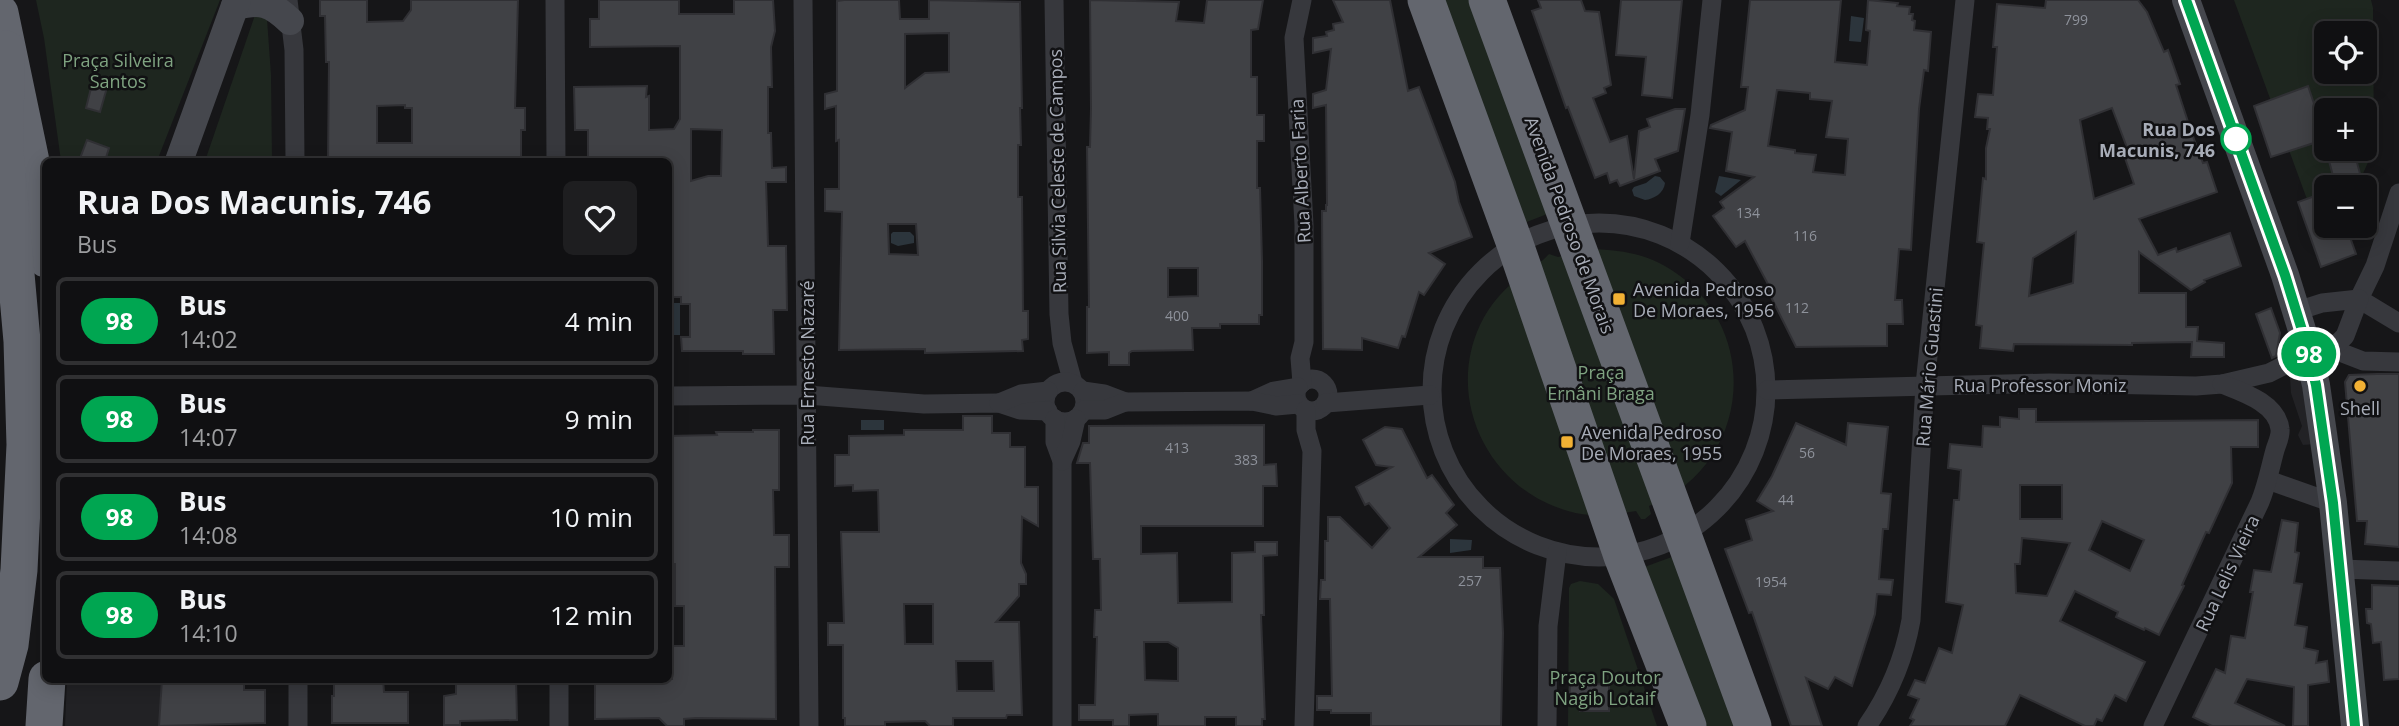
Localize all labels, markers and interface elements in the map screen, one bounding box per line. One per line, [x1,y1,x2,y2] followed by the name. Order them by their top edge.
[2064,10,2088,29] house number: 799
[2314,21,2377,238] map controls
[2314,21,2377,84] button: locate
[62,48,174,93] park label: Praça Silveira Santos
[1043,49,1071,293] street label: Rua Silvia Celeste de Campos
[1284,98,1316,244] street label: Rua Alberto Faria
[2314,98,2377,161] button: +
[1520,113,1620,337] street label: Avenida Pedroso de Morais
[2099,117,2215,162] place label: Rua Dos Macunis, 746
[2221,124,2251,154] marker: Rua Dos Macunis, 746
[2314,175,2377,238] button: −
[77,179,431,224] text: Rua Dos Macunis, 746
[563,181,637,255] button: heart
[1736,203,1760,222] house number: 134
[1793,226,1817,245] house number: 116
[77,228,117,260] text: Bus
[1633,277,1774,322] place label: Avenida Pedroso De Moraes, 1956
[795,280,819,446] street label: Rua Ernesto Nazaré
[1910,286,1948,448] street label: Rua Mário Guastini
[179,287,226,323] text: Bus
[1611,291,1627,307] marker: Avenida Pedroso De Moraes, 1956
[1785,298,1809,317] house number: 112
[565,303,633,339] text: 4 min
[106,304,133,337] text: 98
[1165,306,1189,325] house number: 400
[179,323,238,355] text: 14:02
[2278,331,2340,377] line badge: 98
[2295,337,2323,370] text: 98
[1547,360,1655,405] park label: Praça Ernâni Braga
[1953,373,2127,397] street label: Rua Professor Moniz
[2352,378,2368,394] marker: Shell
[179,385,226,421] text: Bus
[2340,396,2380,420] place label: Shell
[565,401,633,437] text: 9 min
[106,402,133,435] text: 98
[1581,420,1722,465] place label: Avenida Pedroso De Moraes, 1955
[179,421,238,453] text: 14:07
[1559,434,1575,450] marker: Avenida Pedroso De Moraes, 1955
[1165,438,1189,457] house number: 413
[1799,443,1815,462] house number: 56
[1234,450,1258,469] house number: 383
[179,483,226,519] text: Bus
[1778,490,1794,509] house number: 44
[550,499,633,535] text: 10 min
[106,500,133,533] text: 98
[2190,511,2264,635] street label: Rua Lelis Vieira
[179,519,238,551] text: 14:08
[1458,571,1482,590] house number: 257
[1755,572,1787,591] house number: 1954
[179,581,226,617] text: Bus
[550,597,633,633] text: 12 min
[106,598,133,631] text: 98
[179,617,238,649] text: 14:10
[1549,665,1661,710] park label: Praça Doutor Nagib Lotaif

